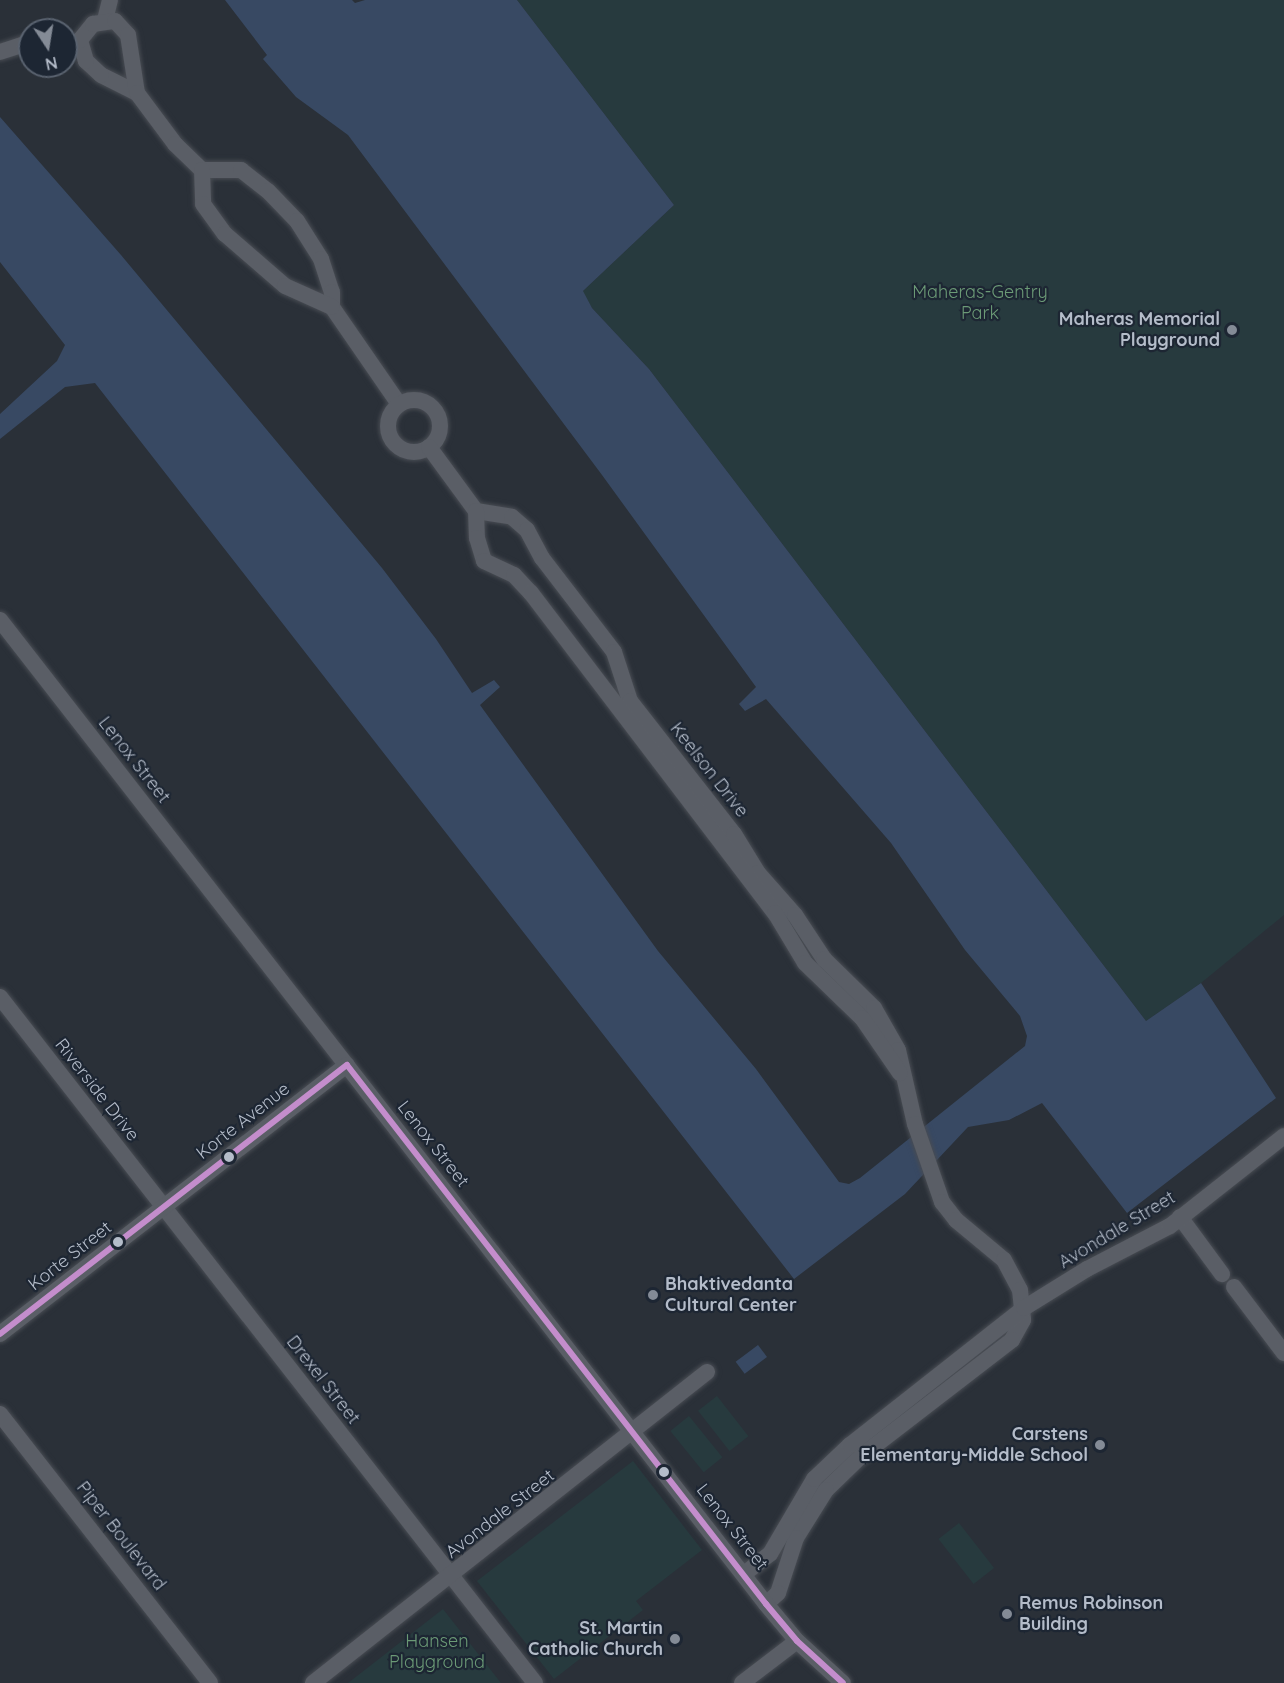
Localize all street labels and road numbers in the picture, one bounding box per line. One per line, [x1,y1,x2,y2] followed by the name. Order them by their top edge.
[94,713,174,807] street label: Lenox Street
[665,718,753,822] street label: Keelson Drive
[50,1034,144,1146] street label: Riverside Drive
[192,1078,294,1164] street label: Korte Avenue
[393,1097,473,1191] street label: Lenox Street
[1055,1187,1179,1273] street label: Avondale Street
[24,1217,116,1295] street label: Korte Street
[282,1331,364,1429] street label: Drexel Street
[441,1465,559,1563] street label: Avondale Street
[72,1477,170,1595] street label: Piper Boulevard
[692,1480,772,1574] street label: Lenox Street

